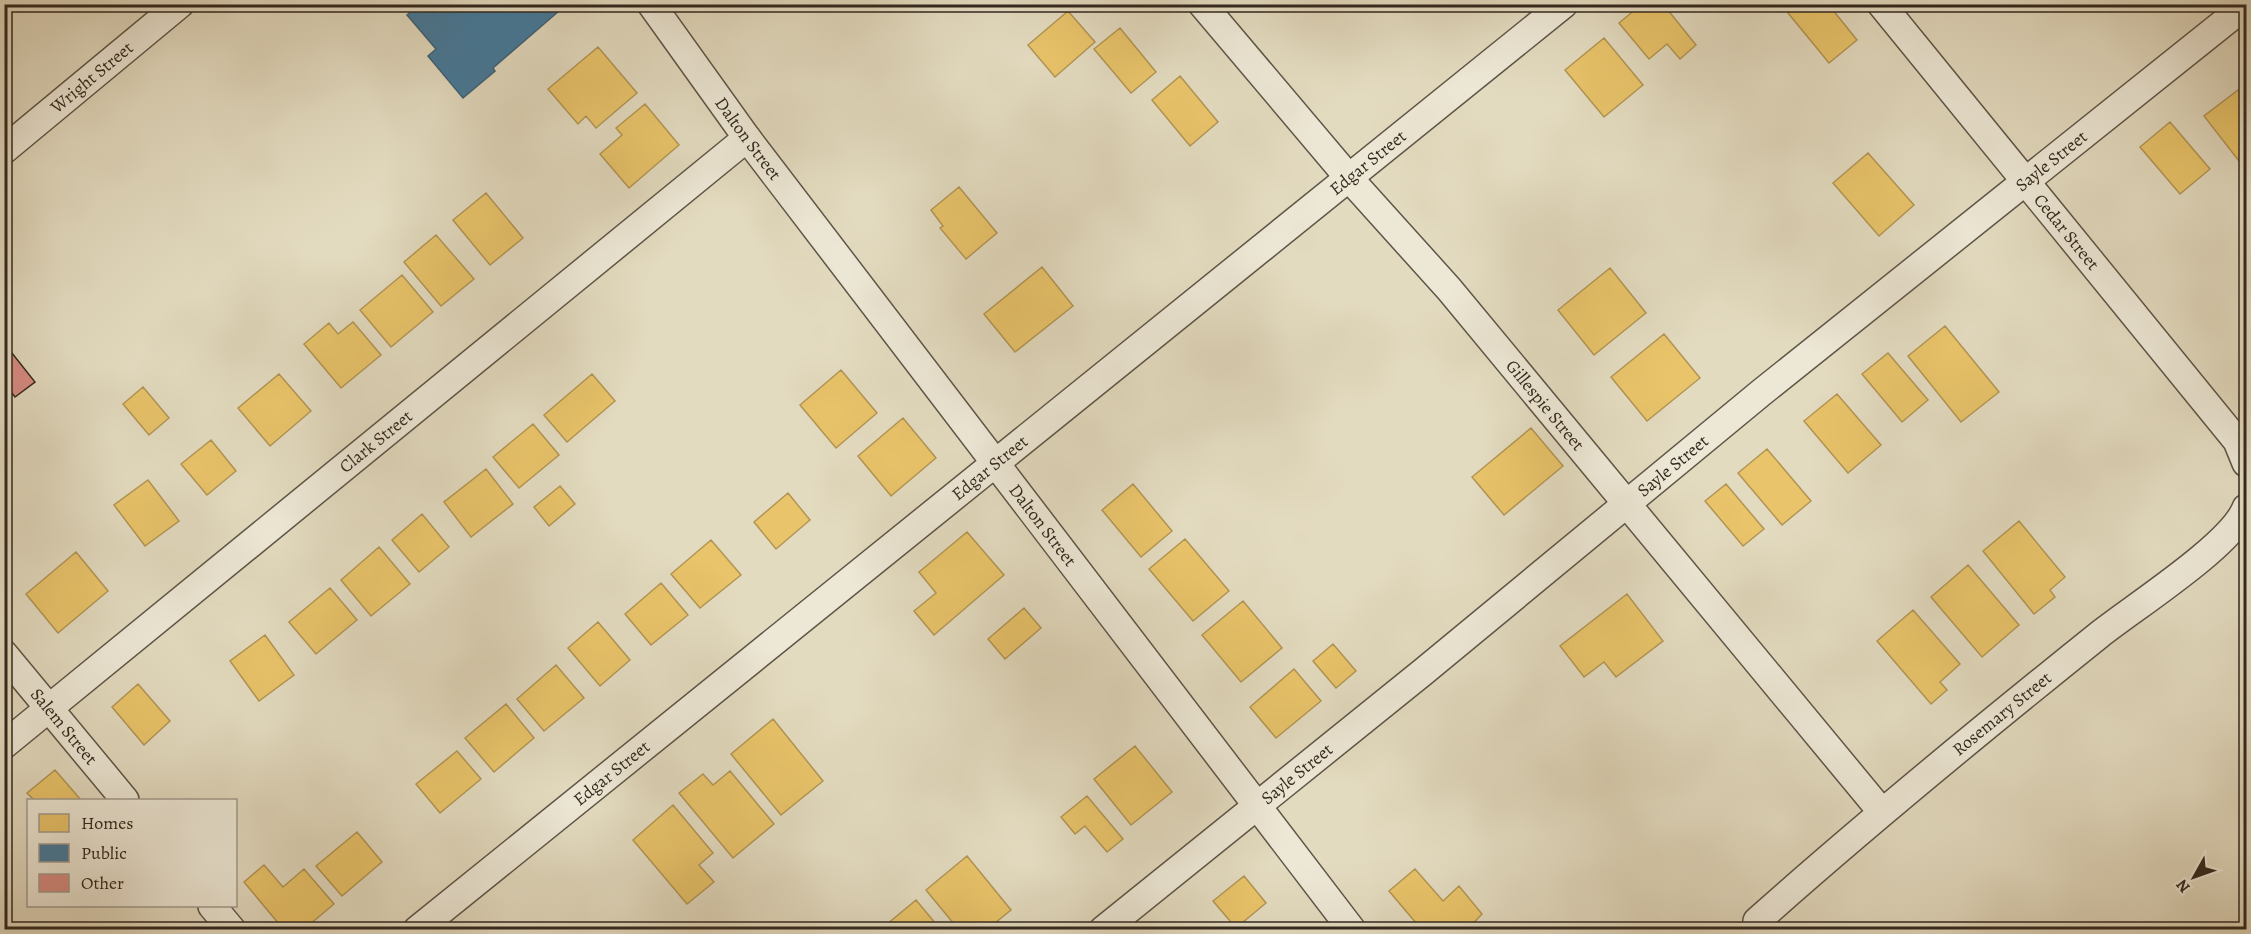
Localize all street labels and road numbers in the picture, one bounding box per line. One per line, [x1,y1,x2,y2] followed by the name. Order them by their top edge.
[45,36,138,119] street label: Wright Street
[709,92,787,185] street label: Dalton Street
[1325,124,1411,201] street label: Edgar Street
[2010,125,2092,197] street label: Sayle Street
[2028,189,2105,275] street label: Cedar Street
[1500,355,1590,456] street label: Gillespie Street
[334,404,417,478] street label: Clark Street
[946,429,1033,506] street label: Edgar Street
[1632,429,1713,502] street label: Sayle Street
[1003,479,1082,571] street label: Dalton Street
[1947,666,2057,761] street label: Rosemary Street
[25,683,103,770] street label: Salem Street
[568,735,655,811] street label: Edgar Street
[1256,737,1338,810] street label: Sayle Street

